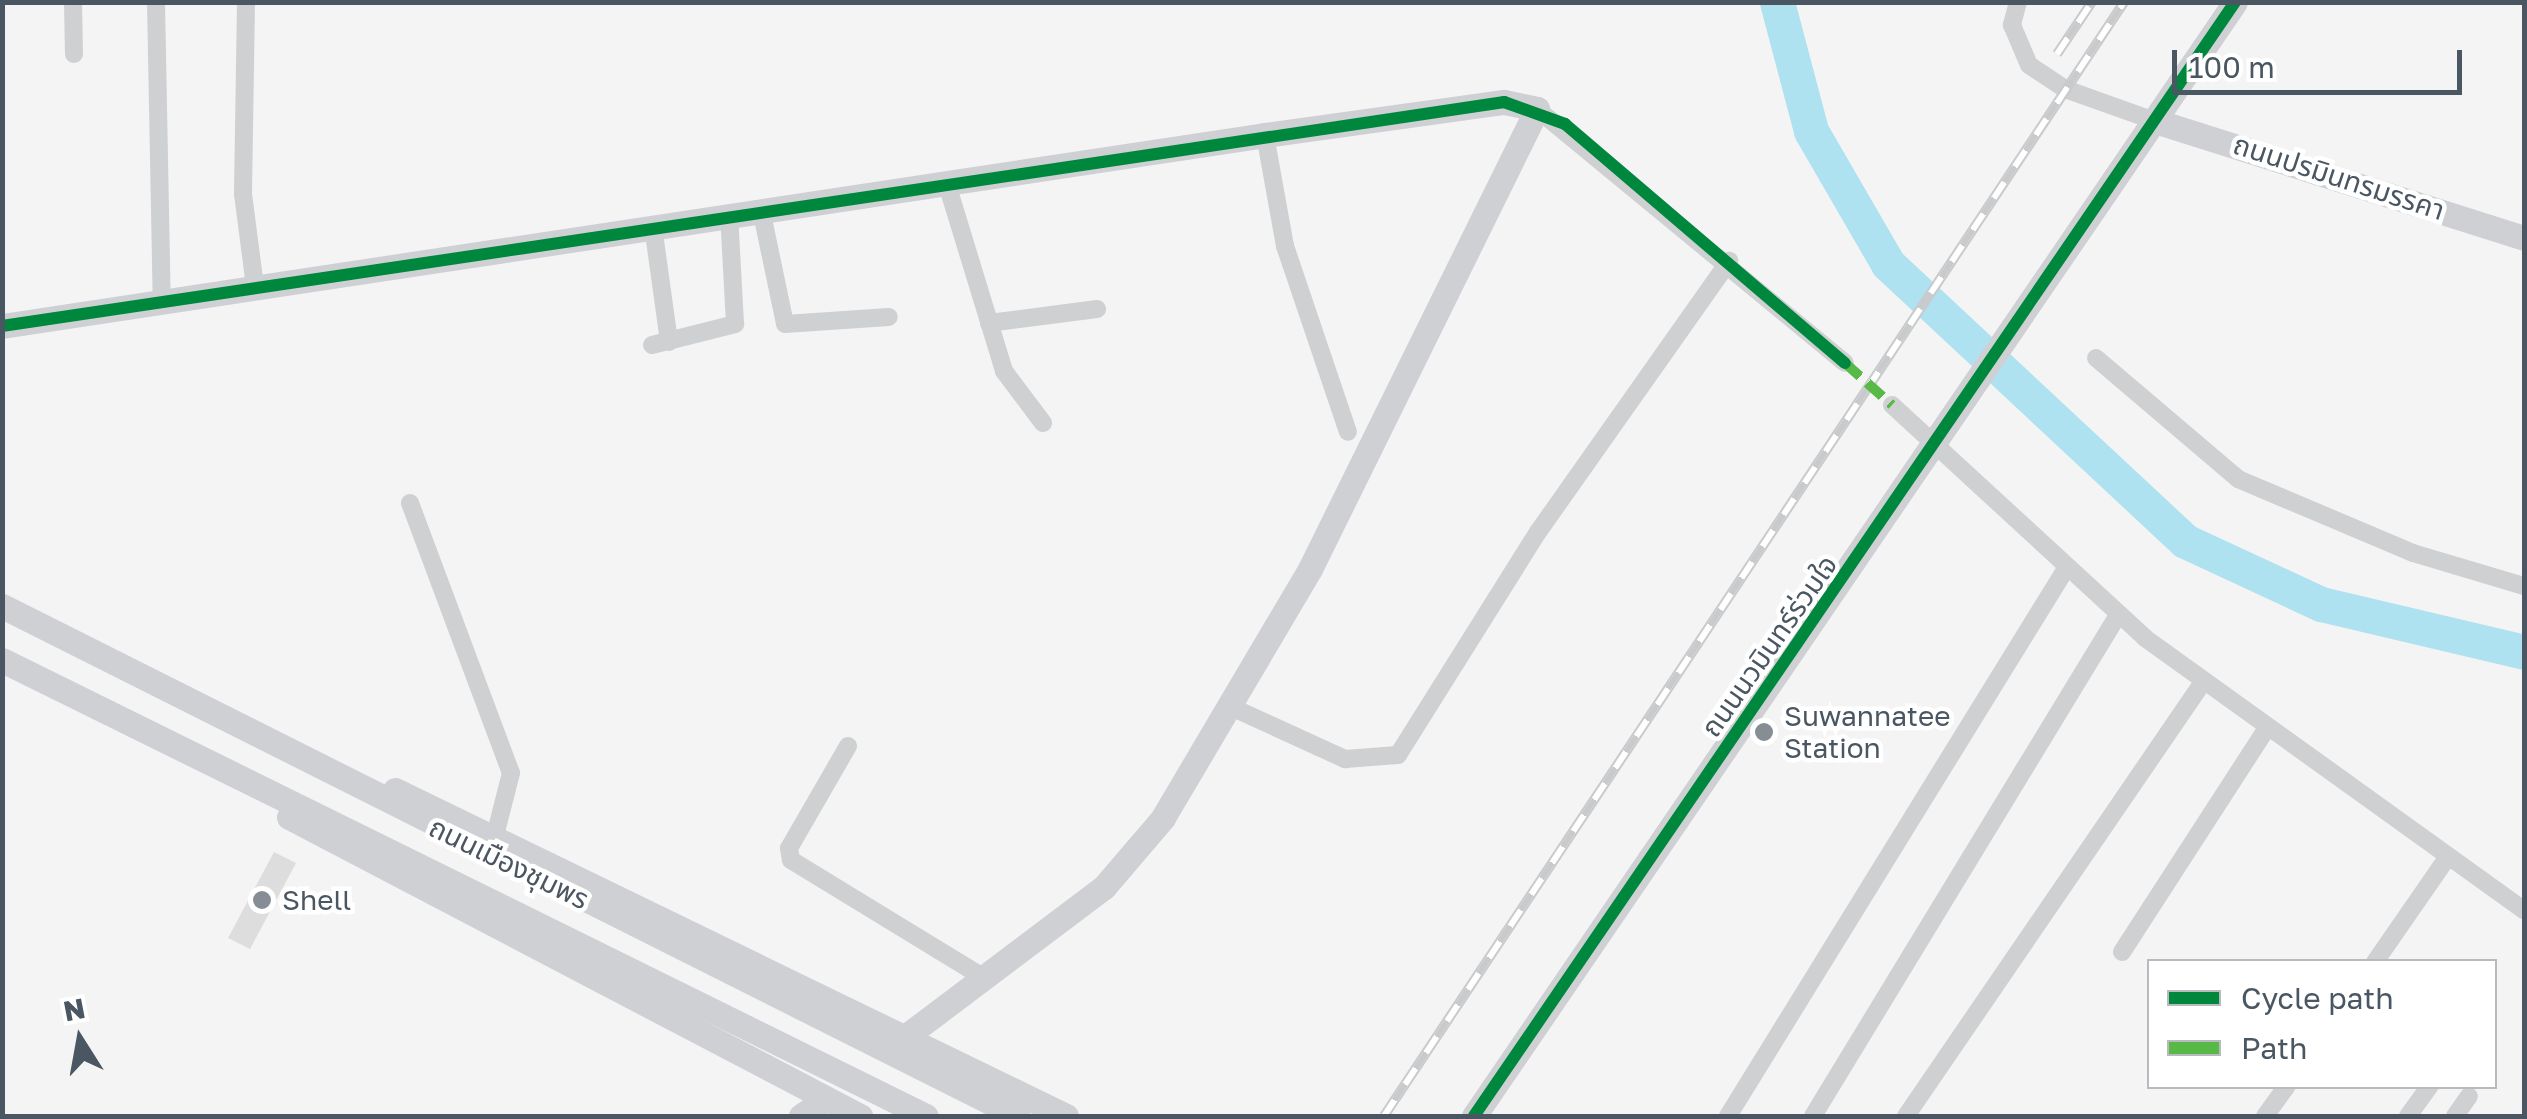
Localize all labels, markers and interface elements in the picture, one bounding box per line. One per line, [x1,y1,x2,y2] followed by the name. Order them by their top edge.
[2177,30,2467,92] scale bar
[2189,49,2275,85] text: 100 m
[2229,127,2449,227] street label: ถนนปรมินทรมรรคา
[1694,549,1844,743] street label: ถนนนวมินทร์ร่วมใจ
[1784,699,1950,765] place label: Suwannatee Station
[1753,721,1775,743] marker: Suwannatee Station
[424,810,594,916] street label: ถนนเมืองชุมพร
[282,883,351,917] place label: Shell
[251,889,273,911] marker: Shell
[2147,959,2497,1089] legend
[2241,980,2394,1016] text: Cycle path
[30,989,130,1089] north arrow
[61,991,88,1027] text: N
[2241,1030,2307,1066] text: Path

